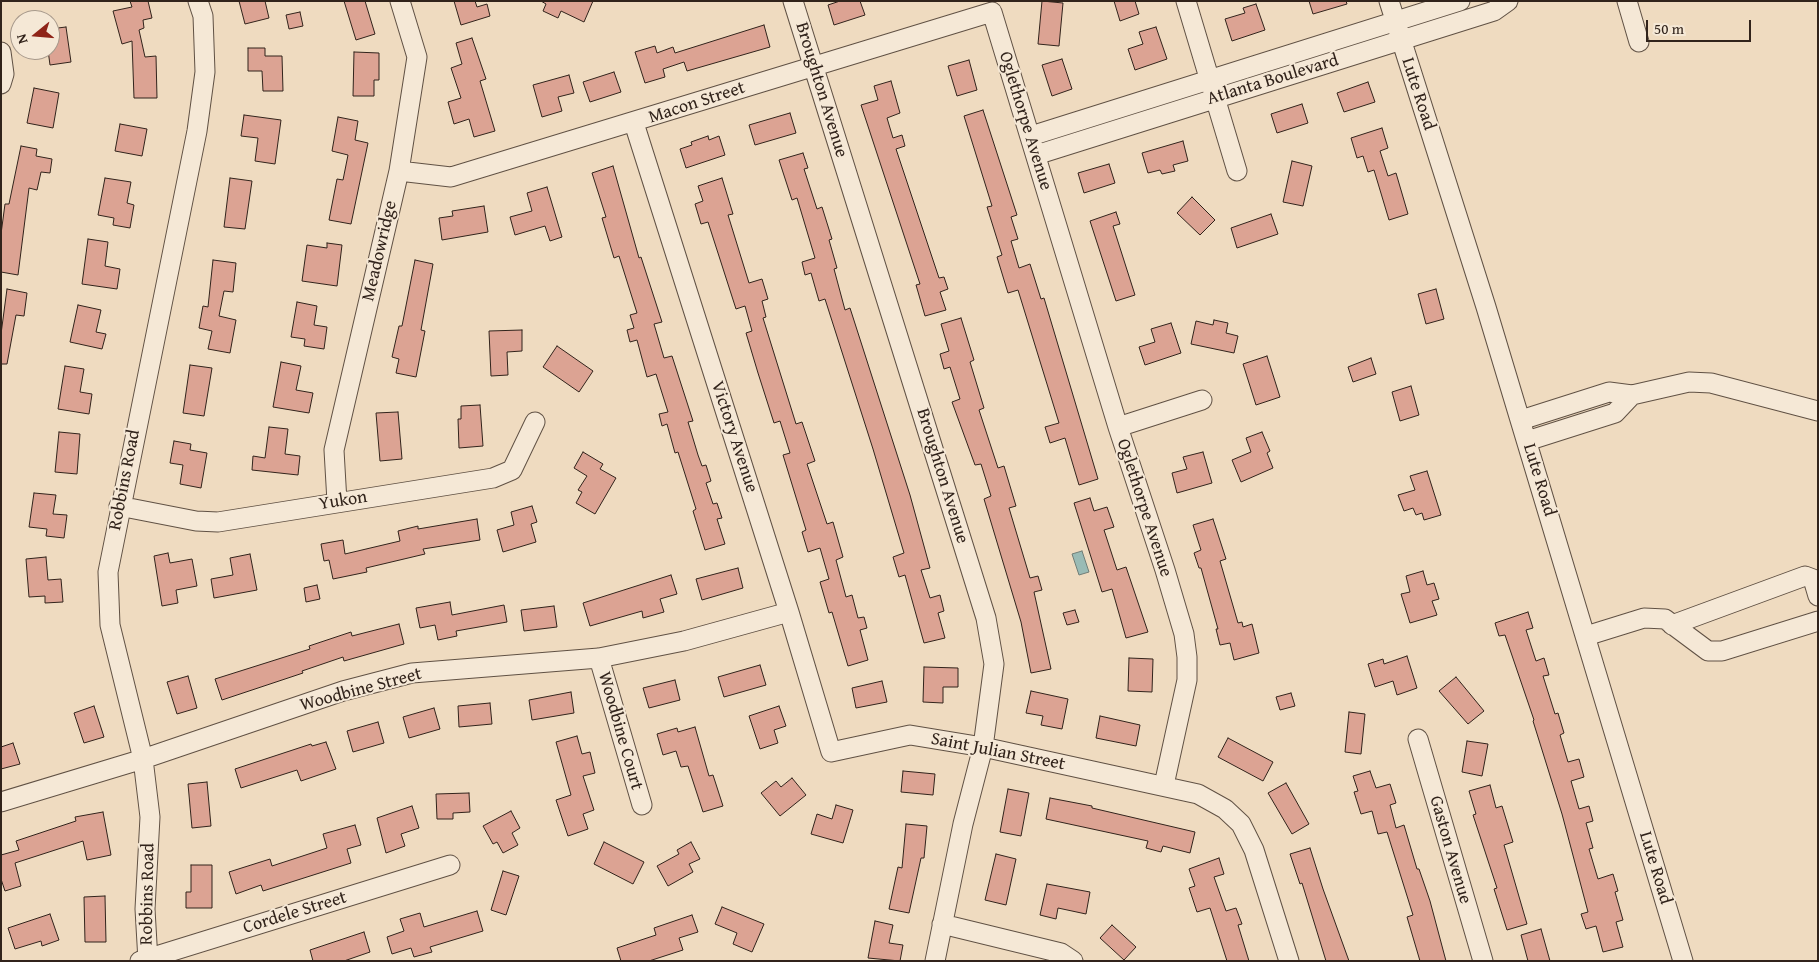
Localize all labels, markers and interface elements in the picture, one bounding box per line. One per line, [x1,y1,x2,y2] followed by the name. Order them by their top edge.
[10,10,60,60] north arrow
[1649,10,1754,42] scale bar
[1654,18,1684,39] text: 50 m
[790,20,852,160] street label: Broughton Avenue
[11,32,33,46] text: N
[994,49,1056,193] street label: Oglethorpe Avenue
[1205,50,1341,110] street label: Atlanta Boulevard
[1396,55,1440,133] street label: Lute Road
[646,77,748,129] street label: Macon Street
[358,199,402,303] street label: Meadowridge
[706,378,762,496] street label: Victory Avenue
[911,406,973,546] street label: Broughton Avenue
[105,428,145,532] street label: Robbins Road
[1111,436,1177,580] street label: Oglethorpe Avenue
[1518,441,1560,519] street label: Lute Road
[317,487,369,515] street label: Yukon
[298,663,424,717] street label: Woodbine Street
[593,669,647,793] street label: Woodbine Court
[929,728,1067,776] street label: Saint Julian Street
[1424,794,1476,906] street label: Gaston Avenue
[1634,829,1676,907] street label: Lute Road
[136,843,160,945] street label: Robbins Road
[241,887,349,939] street label: Cordele Street

